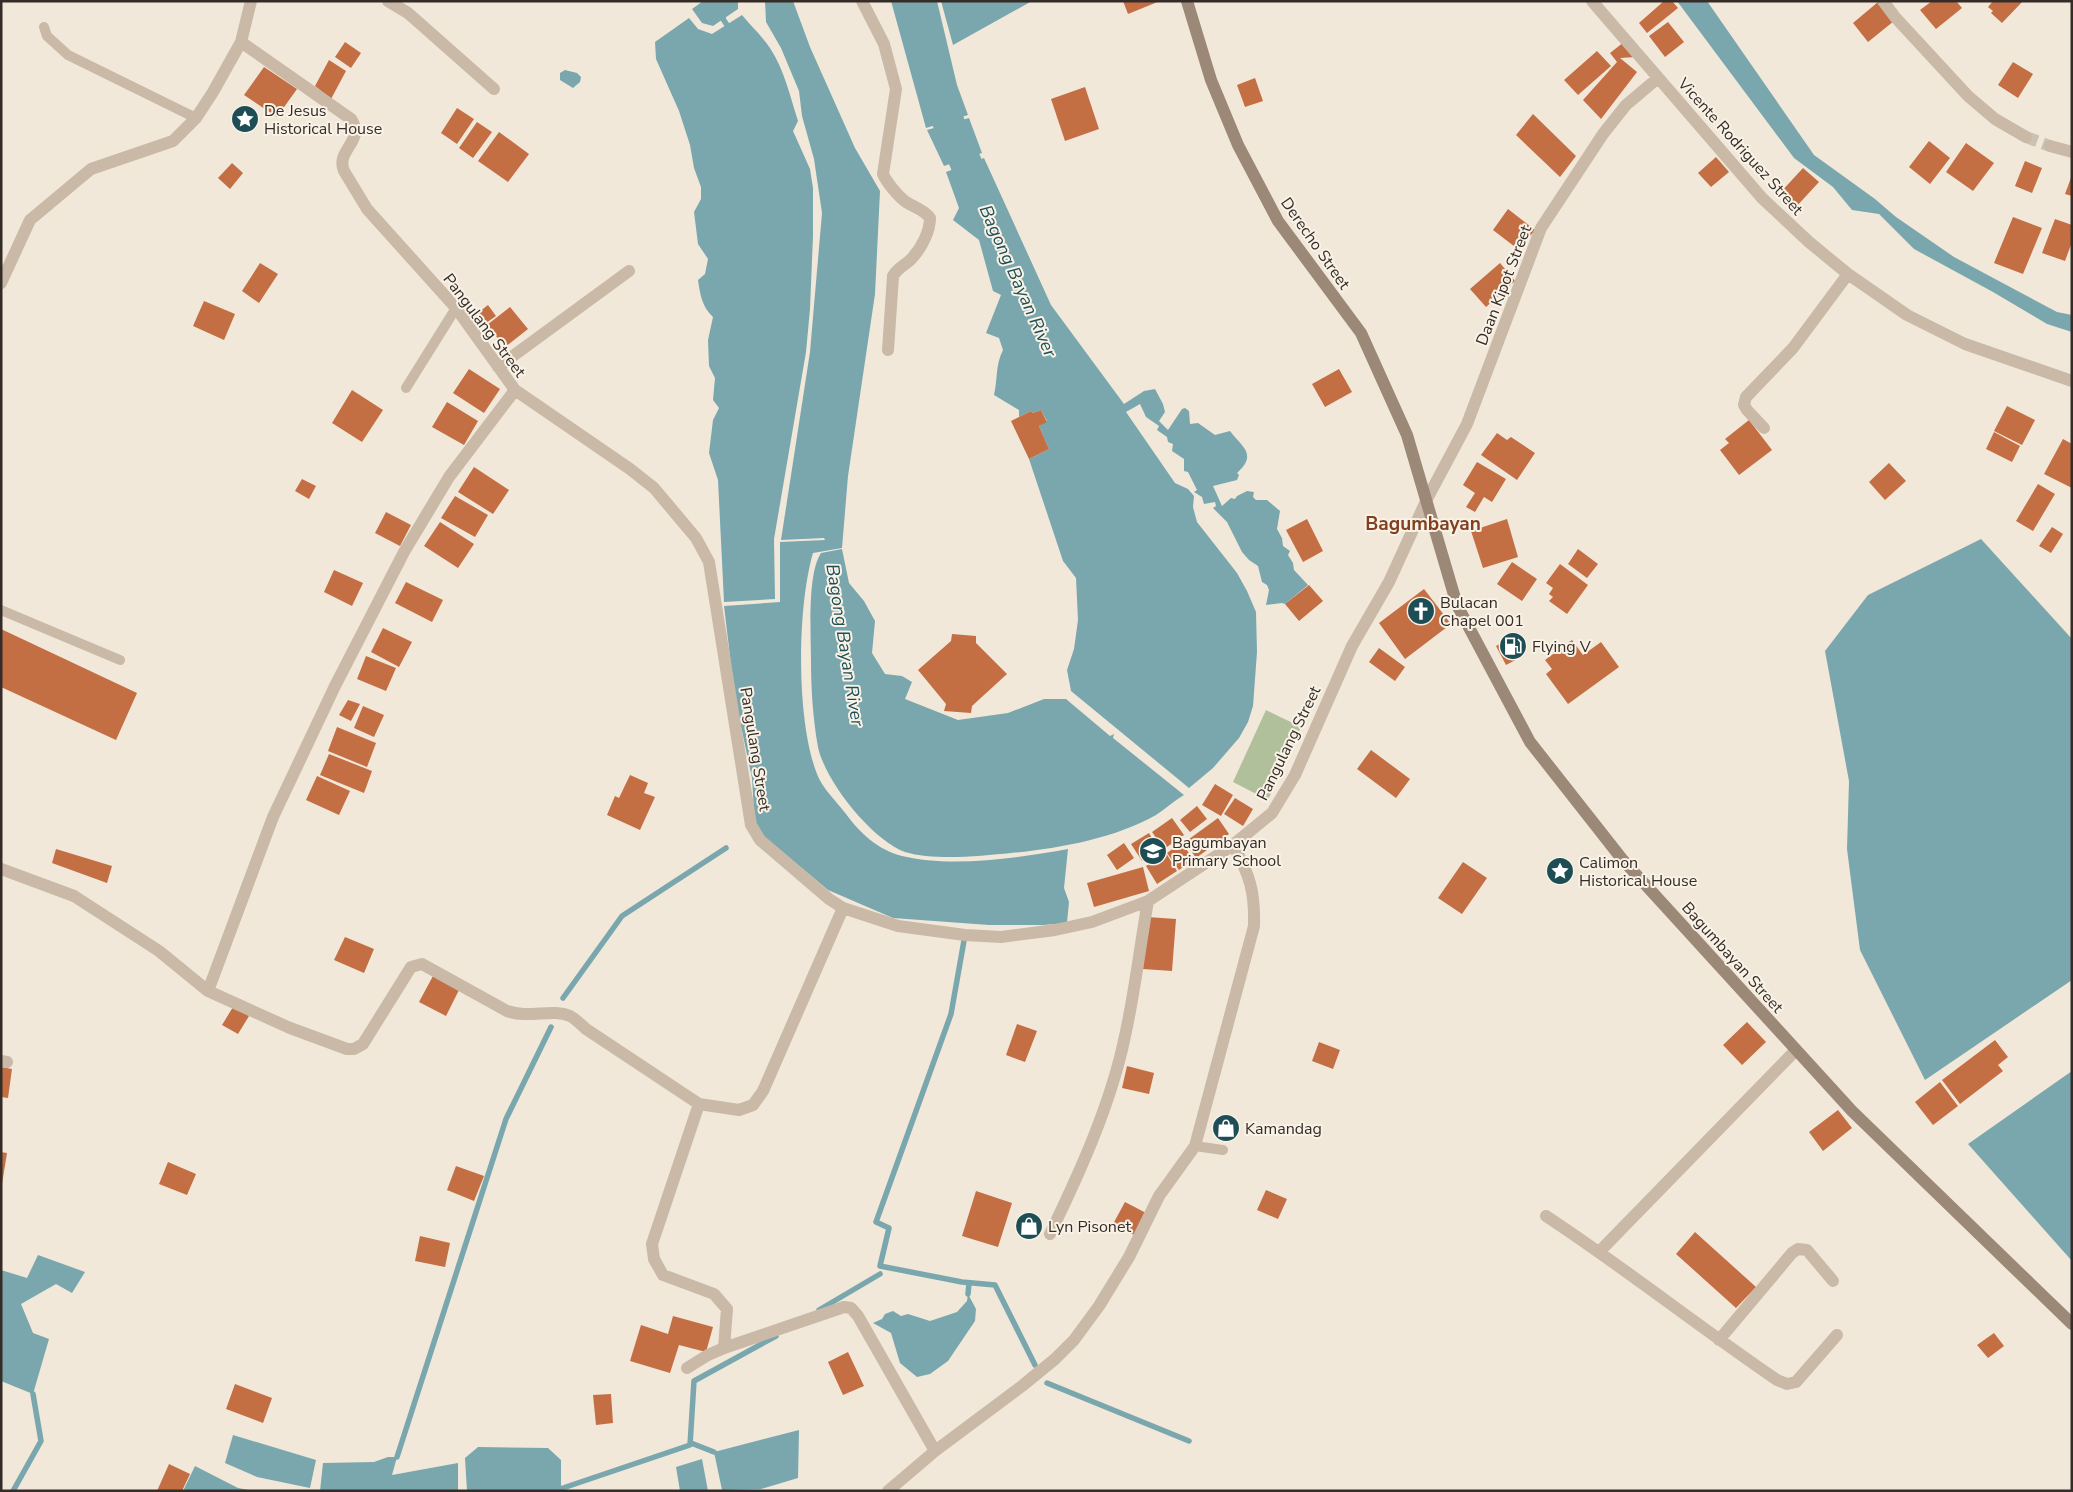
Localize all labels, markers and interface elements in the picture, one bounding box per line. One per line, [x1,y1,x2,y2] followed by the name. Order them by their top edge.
[1672,72,1808,220] street label: Vicente Rodriguez Street
[264,100,382,140] place label: De Jesus Historical House
[230,104,260,134] place icon: De Jesus Historical House
[1275,193,1355,294] street label: Derecho Street
[974,201,1063,361] water label: Bagong Bayan River
[1471,222,1537,349] street label: Daan Kipot Street
[438,269,531,382] street label: Pangulang Street
[1365,511,1481,537] district label: Bagumbayan
[820,562,870,728] water label: Bagong Bayan River
[1440,592,1524,632] place label: Bulacan Chapel 001
[1406,596,1436,626] church icon: Bulacan Chapel 001
[1498,631,1528,661] fuel station icon: Flying V
[1532,636,1592,658] place label: Flying V
[1252,682,1326,804] street label: Pangulang Street
[734,686,776,813] street label: Pangulang Street
[1172,832,1281,872] place label: Bagumbayan Primary School
[1138,836,1168,866] school or university icon: Bagumbayan Primary School
[1579,852,1697,892] place label: Calimon Historical House
[1545,856,1575,886] place icon: Calimon Historical House
[1676,897,1788,1018] street label: Bagumbayan Street
[1211,1113,1241,1143] shop icon: Kamandag
[1245,1118,1322,1140] place label: Kamandag
[1014,1211,1044,1241] shop icon: Lyn Pisonet
[1048,1216,1131,1238] place label: Lyn Pisonet

